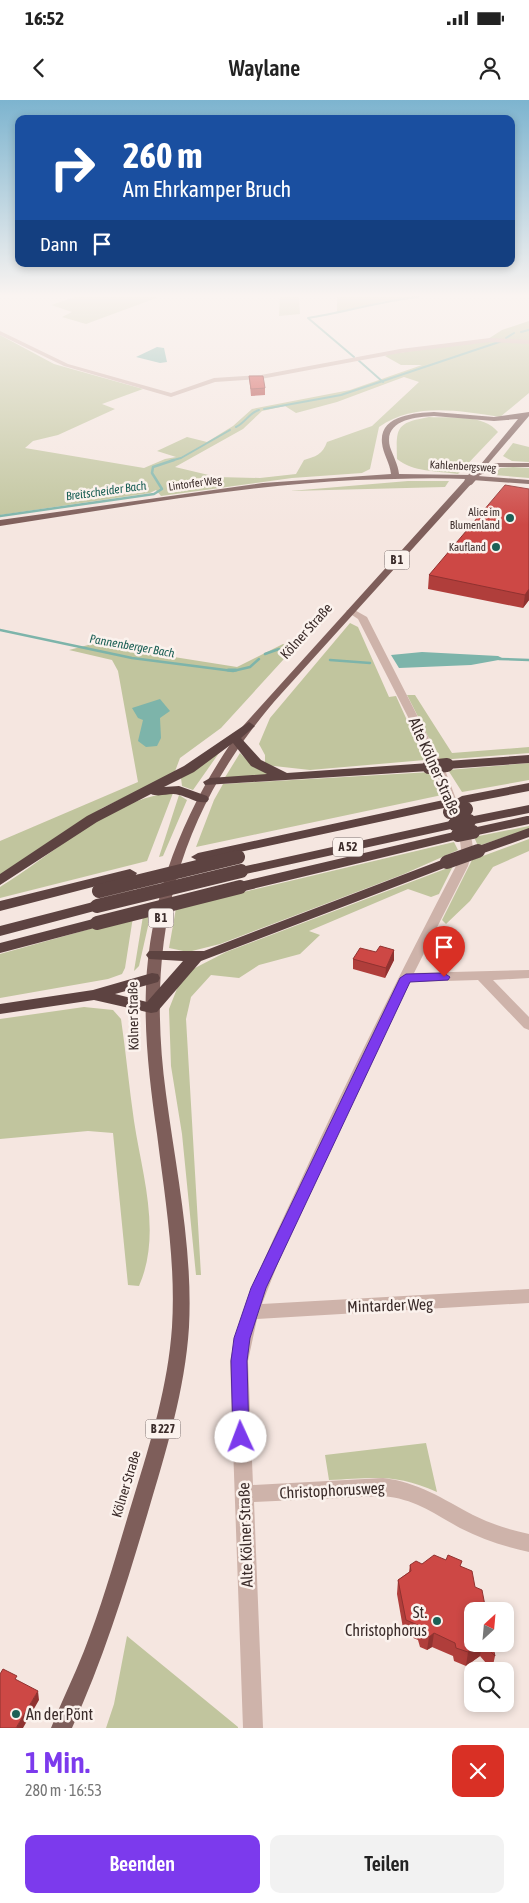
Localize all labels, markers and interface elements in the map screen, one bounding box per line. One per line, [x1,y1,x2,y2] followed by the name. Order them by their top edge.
[25,7,64,29] text: 16:52
[25,54,53,82] icon: back
[476,54,504,82] icon: person
[229,55,300,81] text: Waylane
[40,135,105,200] icon: right
[123,135,202,175] text: 260 m
[123,176,291,202] text: Am Ehrkamper Bruch
[88,230,116,258] icon: arrive
[40,233,78,255] text: Dann
[429,458,497,474] street label: Kahlenbergsweg
[168,473,223,493] street label: Lintorfer Weg
[65,478,147,504] water label: Breitscheider Bach
[450,506,500,531] place label: Alice im Blumenland
[504,512,516,524] marker: Alice im Blumenland
[449,541,486,553] place label: Kaufland
[490,541,502,553] marker: Kaufland
[384,550,410,570] road number: B 1
[277,600,335,662] street label: Kölner Straße
[88,632,176,660] water label: Pannenberger Bach
[405,714,465,818] street label: Alte Kölner Straße
[333,838,363,856] road number: A 52
[148,908,174,928] road number: B 1
[423,926,465,977] pin
[430,933,458,961] icon: arrive
[124,981,142,1051] street label: Kölner Straße
[347,1295,433,1316] street label: Mintarder Weg
[214,1410,266,1462] position arrow
[146,1420,180,1438] road number: B 227
[108,1449,144,1519] street label: Kölner Straße
[279,1478,385,1503] street label: Christophorusweg
[234,1482,256,1588] street label: Alte Kölner Straße
[464,1602,514,1652] north arrow
[464,1602,514,1712] map controls
[345,1603,427,1640] place label: St. Christophorus
[431,1615,443,1627] marker: St. Christophorus
[464,1662,514,1712] button: search
[26,1705,94,1723] place label: An der Pönt
[10,1708,22,1720] marker: An der Pönt
[25,1745,90,1779] text: 1 Min.
[452,1745,504,1797] button: close
[25,1781,102,1799] text: 280 m · 16:53
[25,1835,260,1893] button: Beenden
[270,1835,504,1893] button: Teilen

